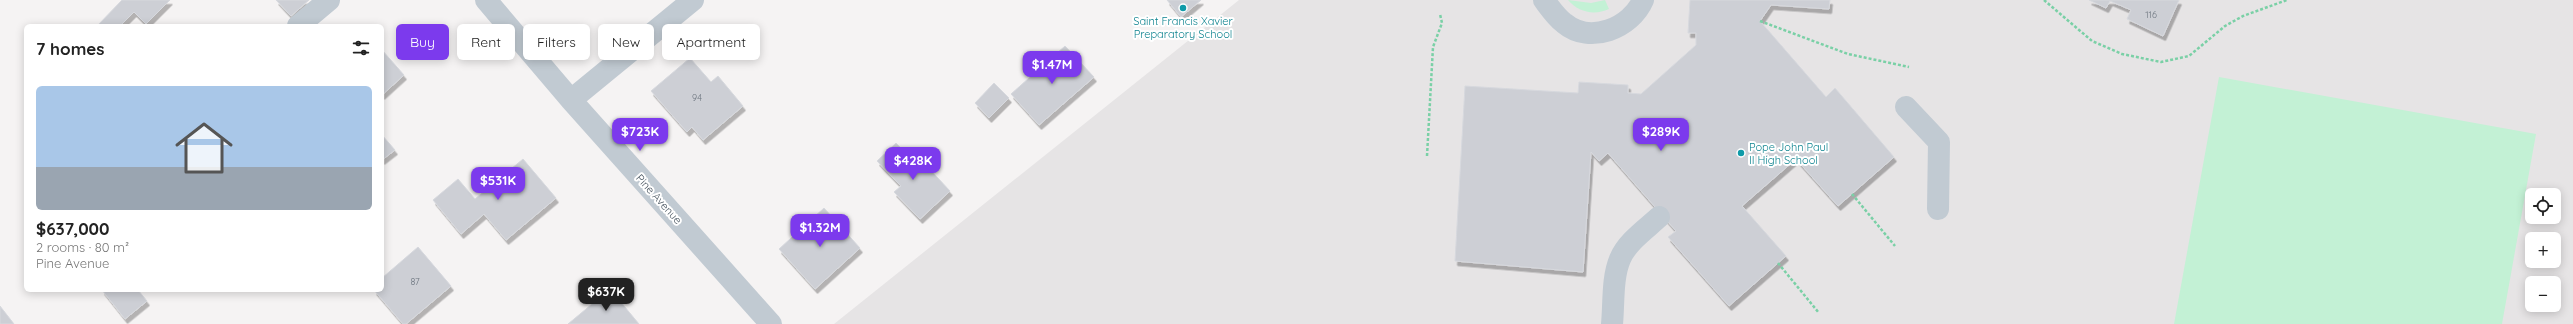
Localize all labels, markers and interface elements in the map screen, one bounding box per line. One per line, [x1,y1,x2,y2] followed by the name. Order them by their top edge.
[1178,3,1188,13] marker: Saint Francis Xavier Preparatory School
[2145,9,2157,20] house number: 116
[1133,14,1234,41] place label: Saint Francis Xavier Preparatory School
[396,24,449,60] chip: Buy
[457,24,515,60] chip: Rent
[523,24,590,60] chip: Filters
[598,24,654,60] chip: New
[662,24,760,60] chip: Apartment
[350,37,372,59] icon: filters
[36,38,105,59] text: 7 homes
[1019,51,1085,85] pin: $1.47M
[1032,56,1072,72] text: $1.47M
[692,92,702,103] house number: 94
[168,112,240,184] icon: home
[612,118,668,152] pin: $723K
[1633,118,1689,152] pin: $289K
[621,123,659,139] text: $723K
[1642,123,1680,139] text: $289K
[1749,140,1828,167] place label: Pope John Paul II High School
[885,147,941,181] pin: $428K
[1736,148,1746,158] marker: Pope John Paul II High School
[894,152,932,168] text: $428K
[470,167,526,201] pin: $531K
[633,171,685,227] street label: Pine Avenue
[480,172,516,188] text: $531K
[2525,188,2561,312] map controls
[2525,188,2561,224] button: locate
[787,214,853,248] pin: $1.32M
[36,218,110,239] text: $637,000
[799,219,841,235] text: $1.32M
[2525,232,2561,268] button: +
[36,239,129,255] text: 2 rooms · 80 m²
[36,255,109,271] text: Pine Avenue
[410,276,420,287] house number: 87
[2525,276,2561,312] button: −
[578,278,634,312] pin: $637K
[587,283,625,299] text: $637K

